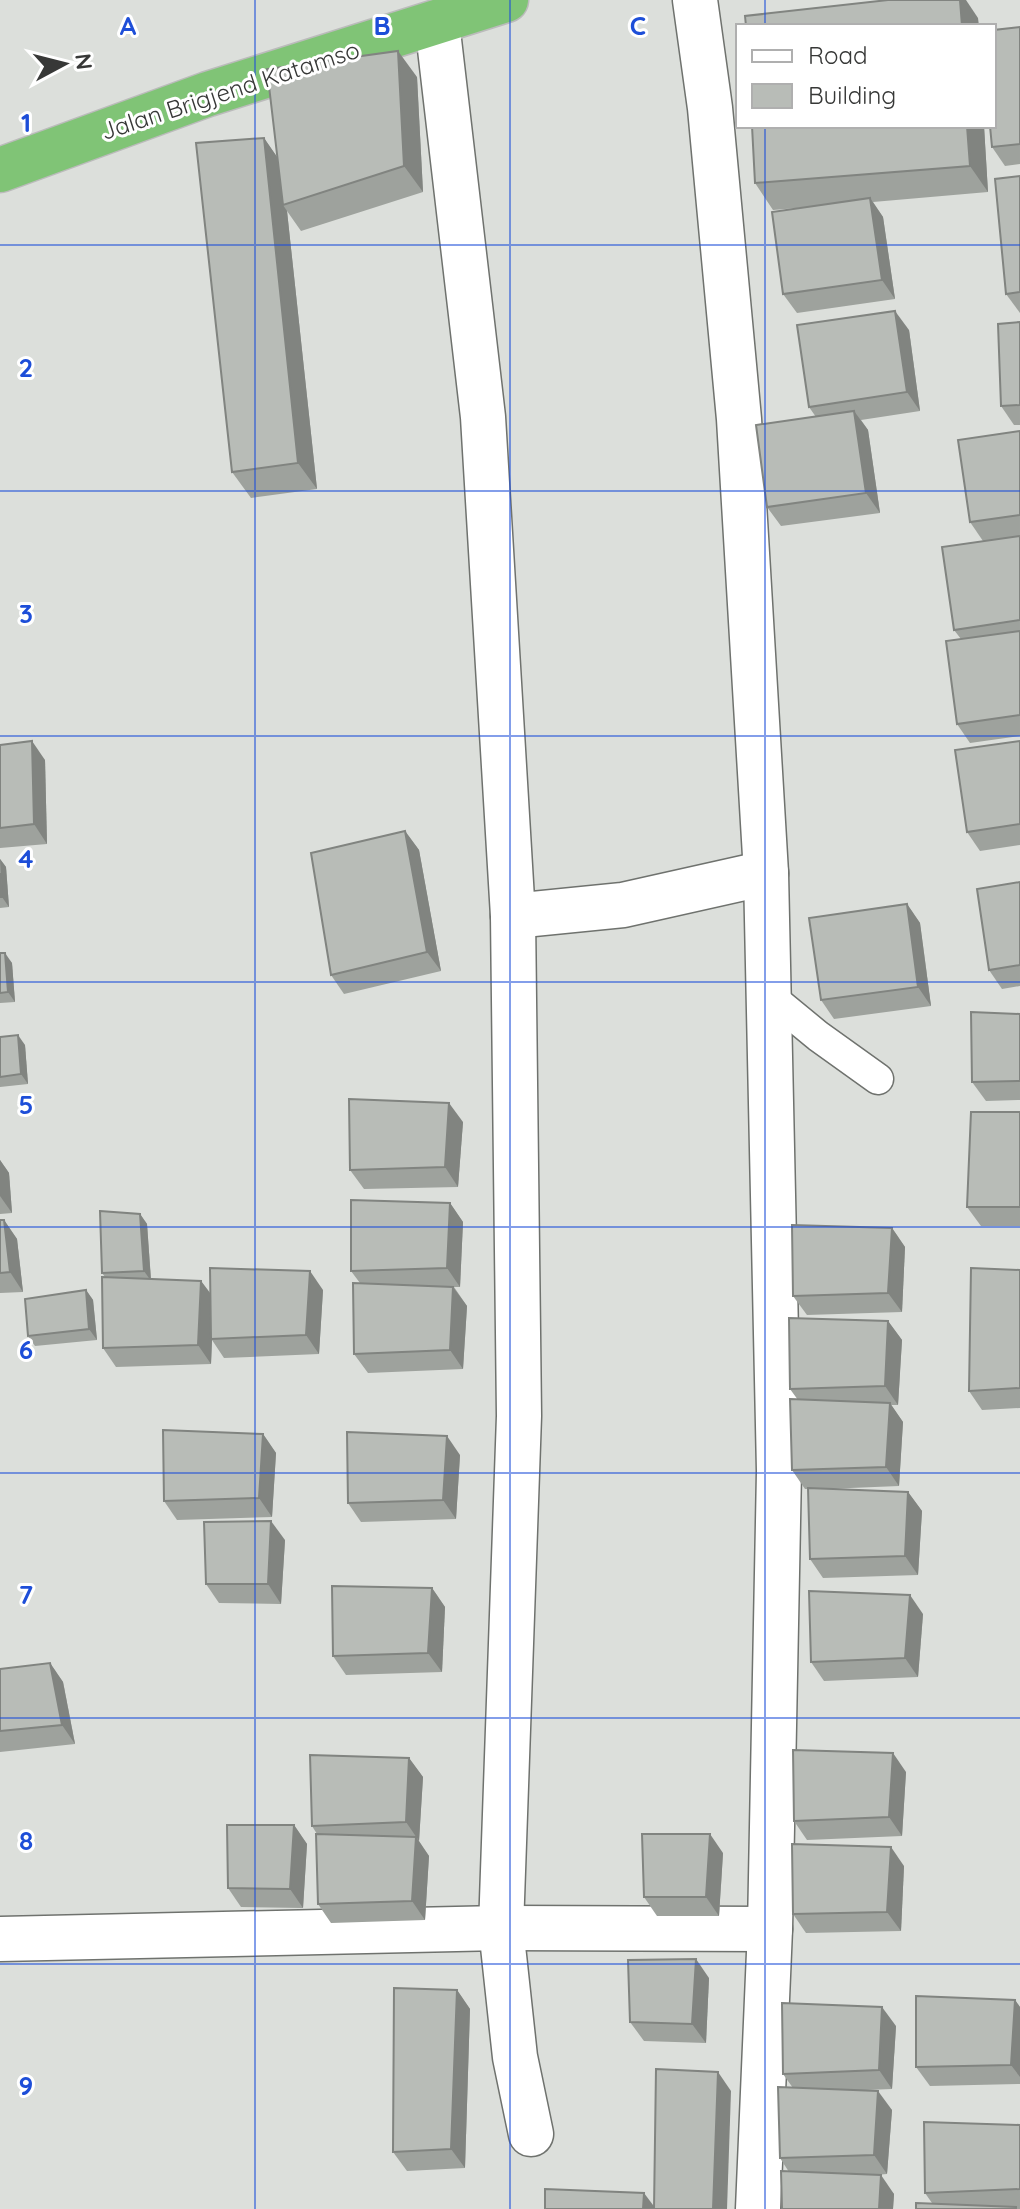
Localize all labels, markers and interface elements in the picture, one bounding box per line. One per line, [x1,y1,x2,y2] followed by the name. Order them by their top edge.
[120,9,137,42] text: A
[373,9,391,42] text: B
[630,9,646,42] text: C
[24,24,104,104] north arrow
[736,24,996,128] legend
[97,34,363,146] street label: Jalan Brigjend Katamso
[808,40,868,70] text: Road
[69,52,99,71] text: N
[808,80,896,110] text: Building
[21,106,31,139] text: 1
[19,351,33,384] text: 2
[19,597,33,630] text: 3
[18,842,34,875] text: 4
[19,1088,33,1121] text: 5
[19,1333,33,1366] text: 6
[19,1578,33,1611] text: 7
[19,1824,33,1857] text: 8
[19,2069,33,2102] text: 9

